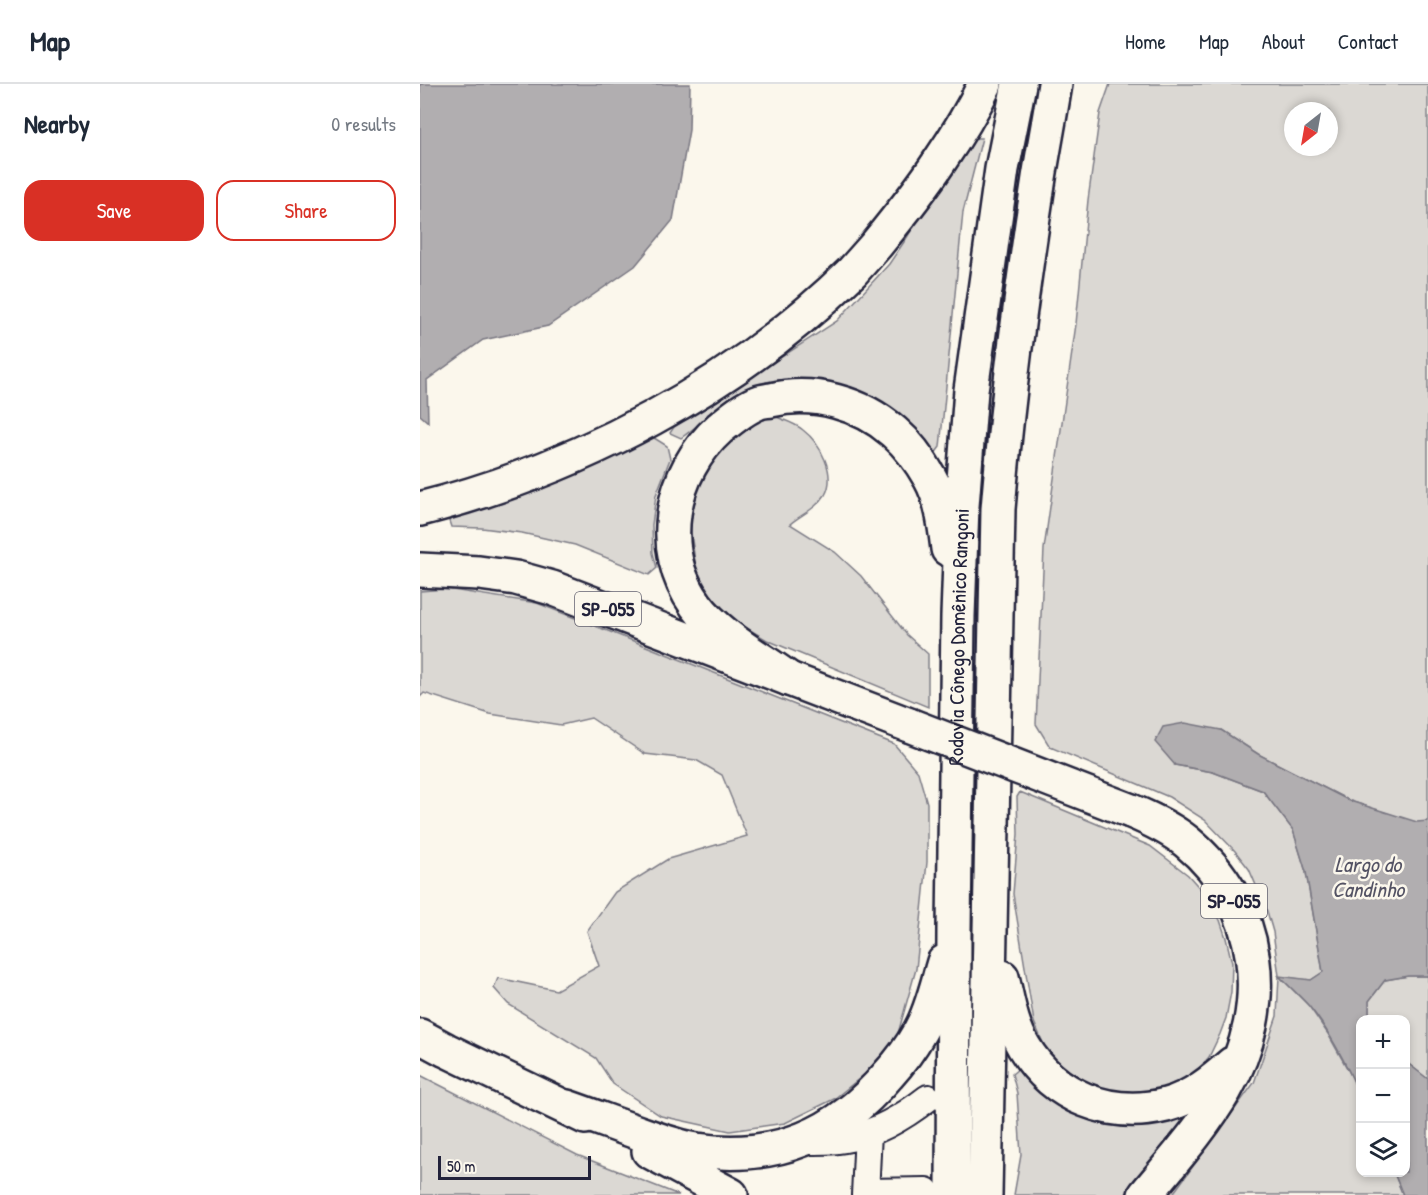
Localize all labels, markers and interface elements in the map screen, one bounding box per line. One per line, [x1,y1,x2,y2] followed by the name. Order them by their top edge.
[30,22,70,60] text: Map
[1125,27,1166,56] text: Home
[1199,27,1229,56] text: Map
[1262,27,1305,56] text: About
[1338,27,1398,56] text: Contact
[1284,102,1338,156] north arrow
[24,106,90,141] text: Nearby
[331,110,396,137] text: 0 results
[24,180,204,241] button: Save
[216,180,396,241] button: Share
[941,508,976,766] street label: Rodovia Cônego Domênico Rangoni
[575,592,641,626] road number: SP-055
[1332,849,1406,904] water label: Largo do Candinho
[1201,884,1267,918] road number: SP-055
[1356,1015,1410,1177] map controls
[1356,1015,1410,1069] button: +
[1356,1069,1410,1123] button: −
[1356,1123,1410,1177] button: layers
[438,1153,591,1180] scale bar
[447,1155,476,1177] text: 50 m

